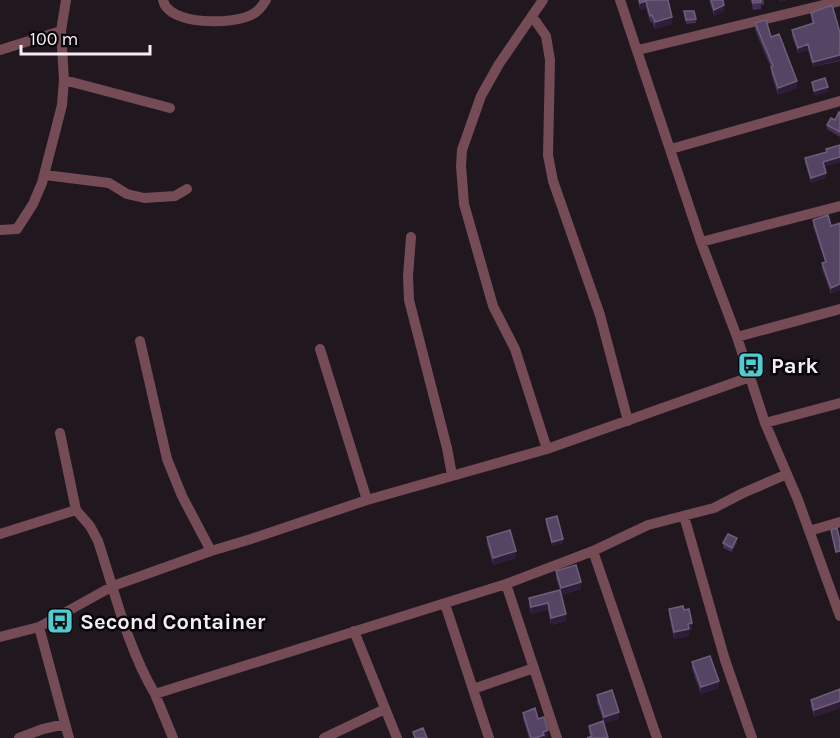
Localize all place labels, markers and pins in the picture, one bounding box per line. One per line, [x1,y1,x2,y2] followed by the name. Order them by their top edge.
[736,350,766,380] bus stop icon: Park
[771,353,818,379] place label: Park
[45,606,75,636] bus stop icon: Second Container
[80,609,266,635] place label: Second Container

